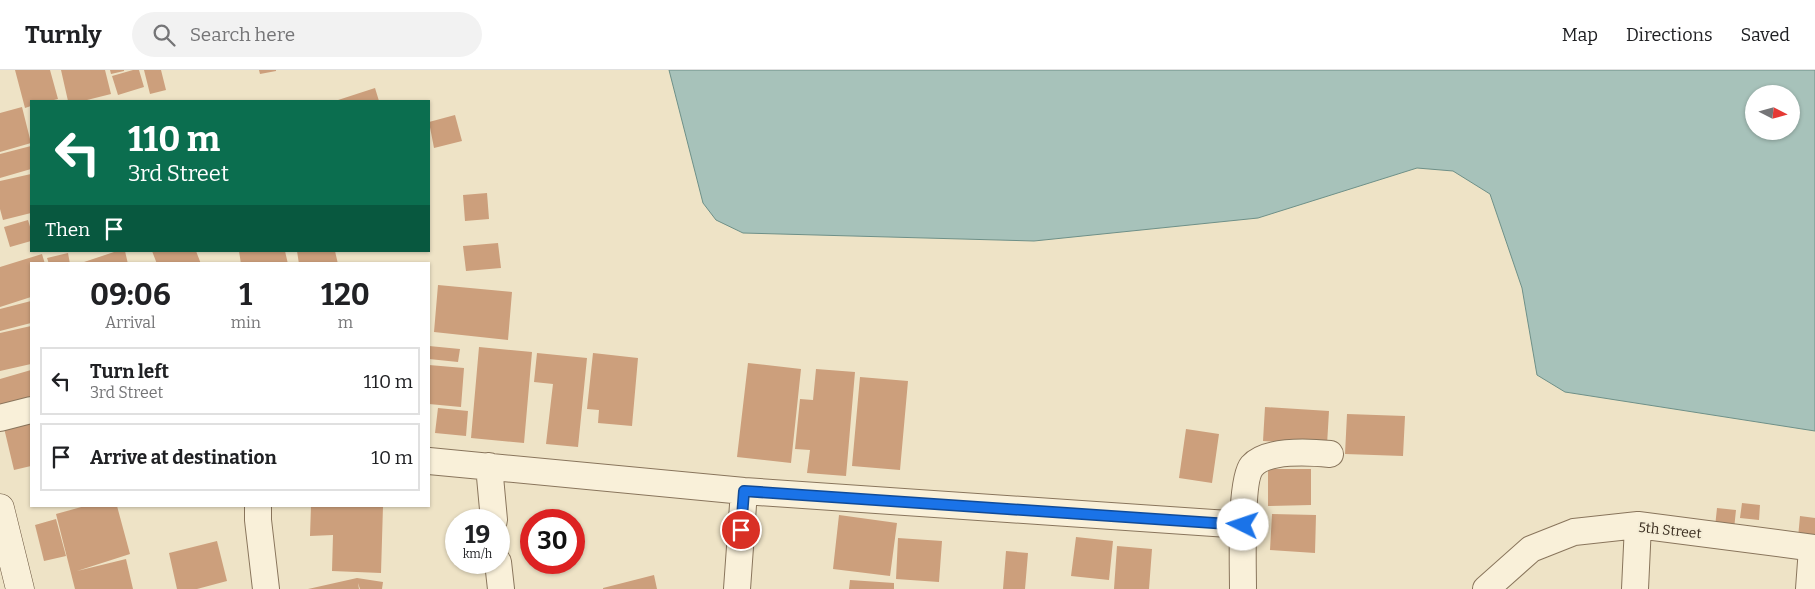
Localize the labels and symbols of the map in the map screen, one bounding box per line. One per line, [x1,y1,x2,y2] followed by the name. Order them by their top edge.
[1745,85,1800,140] north arrow
[1216,498,1268,550] position arrow
[520,509,585,574] speed limit sign: 30
[720,509,762,551] pin
[1638,519,1702,542] street label: 5th Street

